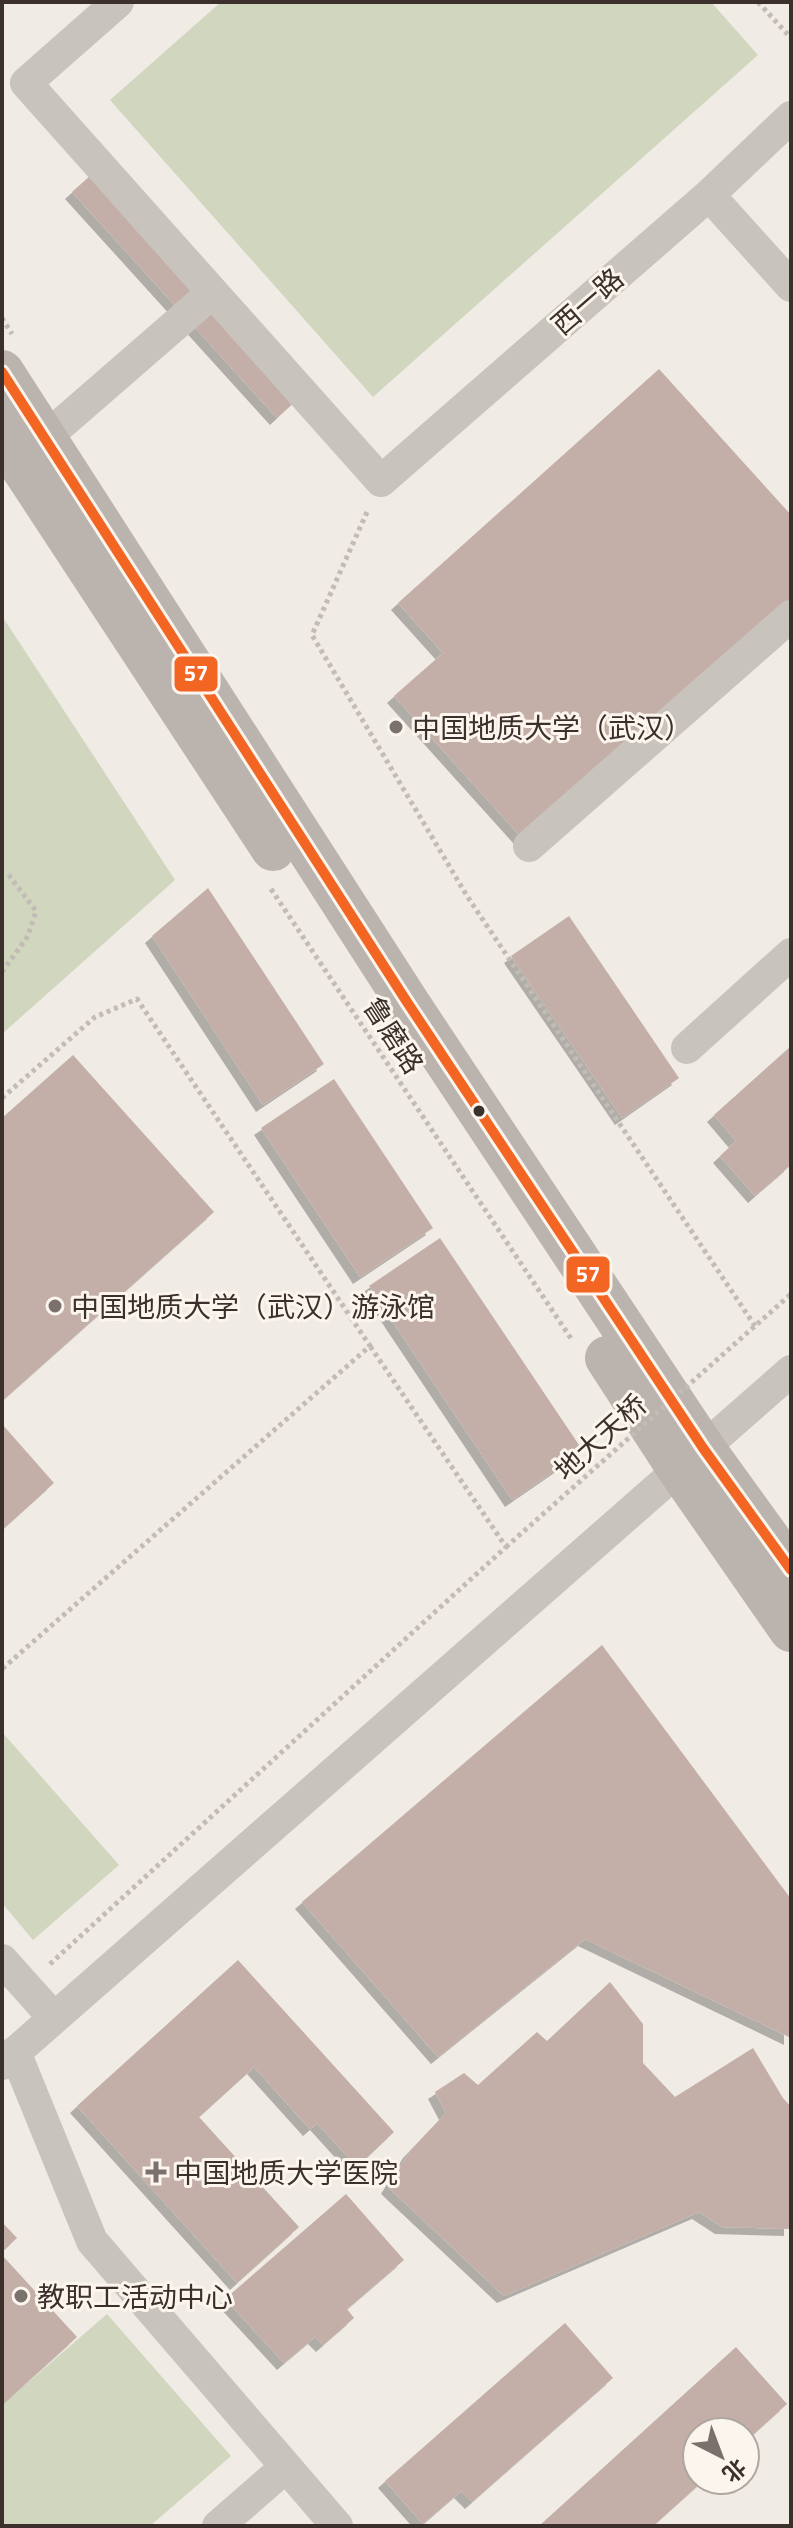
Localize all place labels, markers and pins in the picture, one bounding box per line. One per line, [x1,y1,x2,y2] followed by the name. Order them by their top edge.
[412,706,692,749] place label: 中国地质大学（武汉）
[387,718,405,736] marker: 中国地质大学（武汉）
[471,1103,487,1119] unlabelled marker
[71,1285,435,1328] place label: 中国地质大学（武汉）游泳馆
[46,1297,64,1315] marker: 中国地质大学（武汉）游泳馆
[174,2151,398,2194] place label: 中国地质大学医院
[145,2161,167,2183] marker: 中国地质大学医院
[37,2275,233,2318] place label: 教职工活动中心
[12,2287,30,2305] marker: 教职工活动中心

